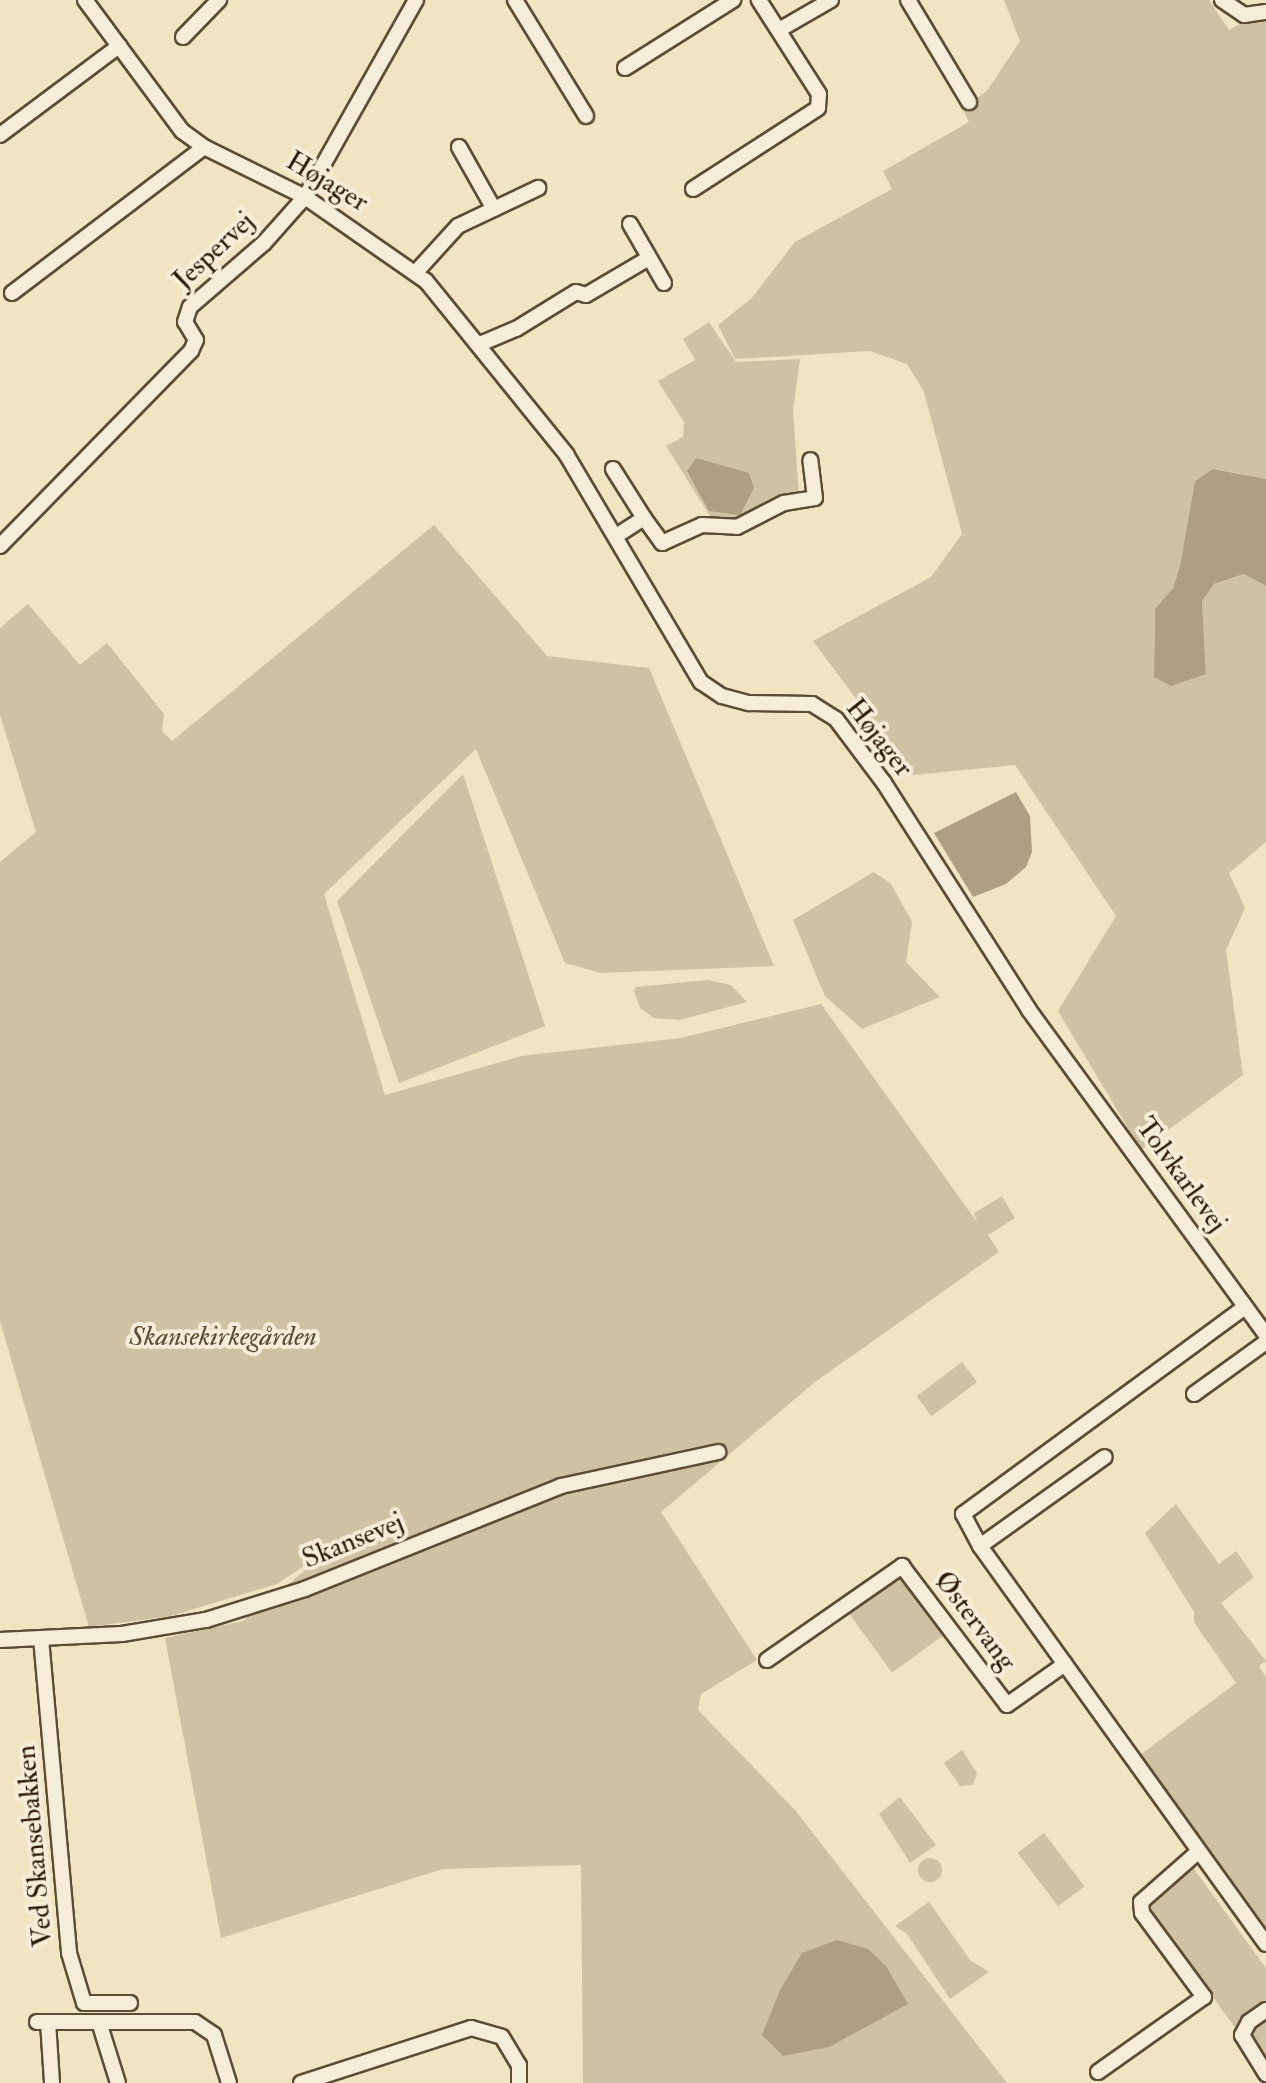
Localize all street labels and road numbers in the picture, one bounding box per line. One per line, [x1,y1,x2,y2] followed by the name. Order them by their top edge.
[280,144,374,220] street label: Højager
[166,205,262,297] street label: Jespervej
[838,692,920,784] street label: Højager
[1128,1111,1234,1239] street label: Tolvkarlevej
[298,1506,408,1576] street label: Skansevej
[927,1565,1023,1677] street label: Østervang
[9,1744,61,1948] street label: Ved Skansebakken

